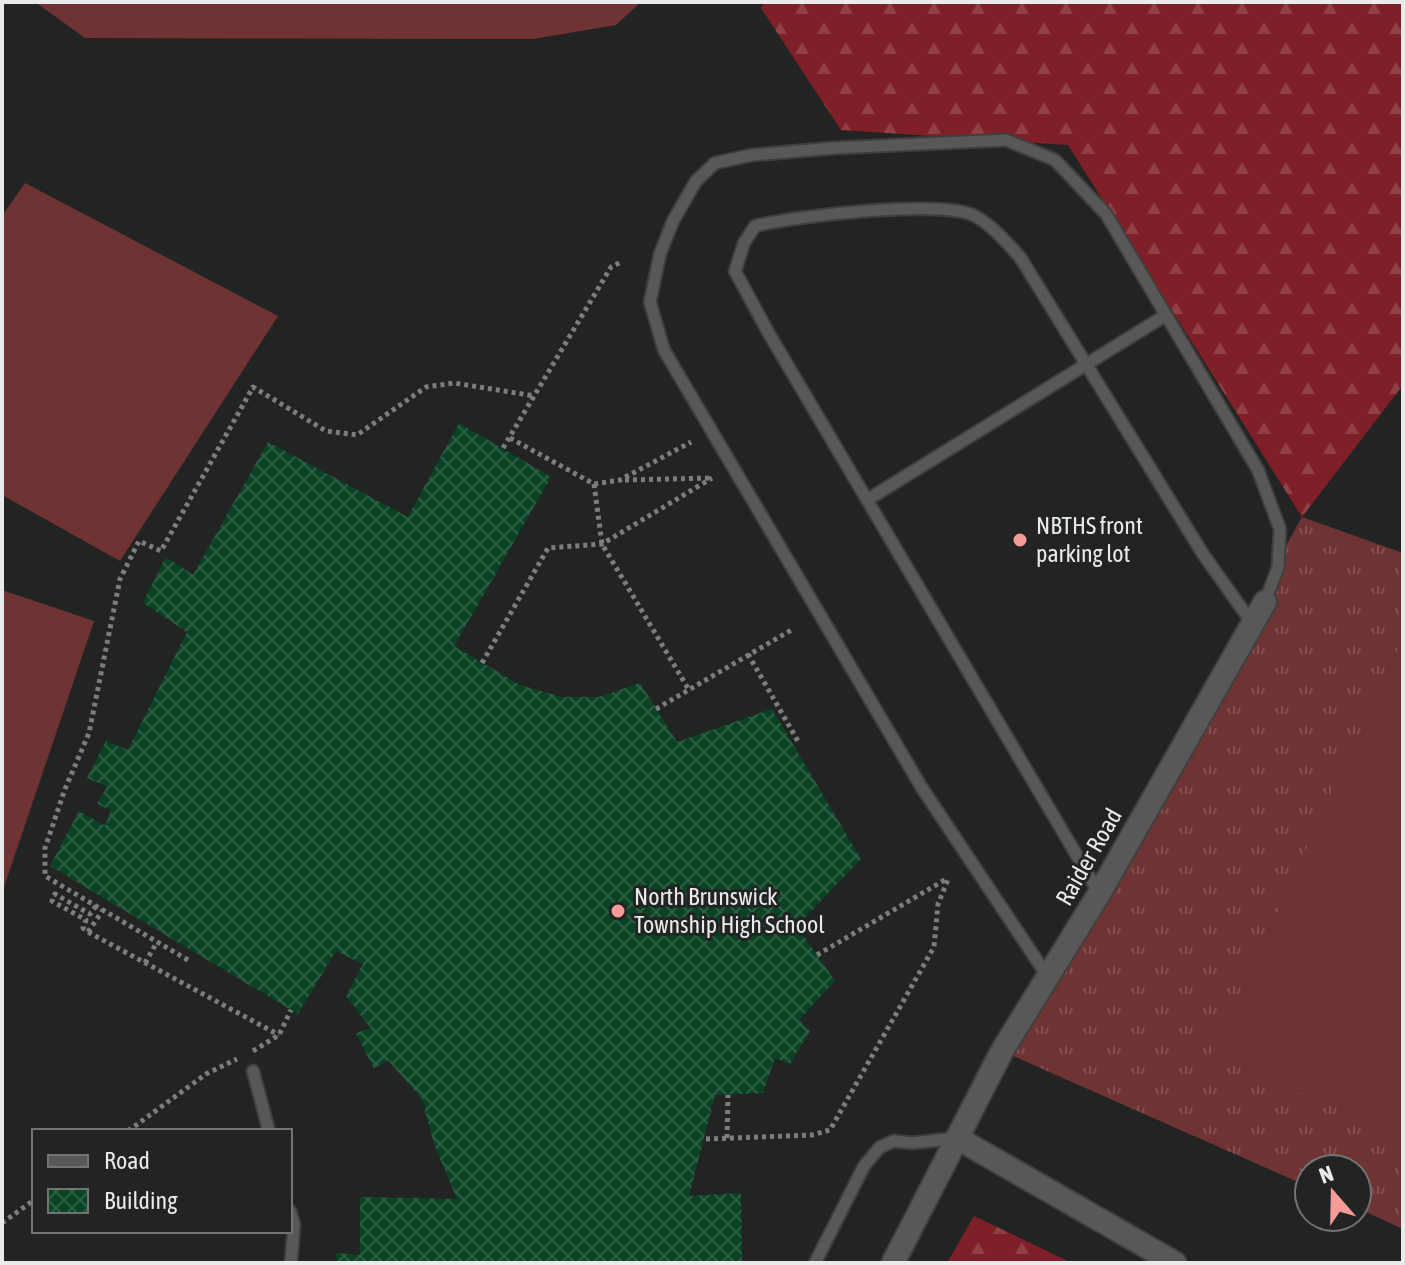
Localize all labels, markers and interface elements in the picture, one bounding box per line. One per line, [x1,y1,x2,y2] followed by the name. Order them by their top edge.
[1036,512,1143,567] place label: NBTHS front parking lot
[1011,531,1029,549] marker: NBTHS front parking lot
[1050,804,1127,910] street label: Raider Road
[634,883,825,938] place label: North Brunswick Township High School
[609,902,627,920] marker: North Brunswick Township High School
[32,1129,292,1233] legend
[104,1147,150,1174] text: Road
[1293,1153,1373,1233] north arrow
[1316,1160,1337,1189] text: N
[104,1187,178,1214] text: Building

